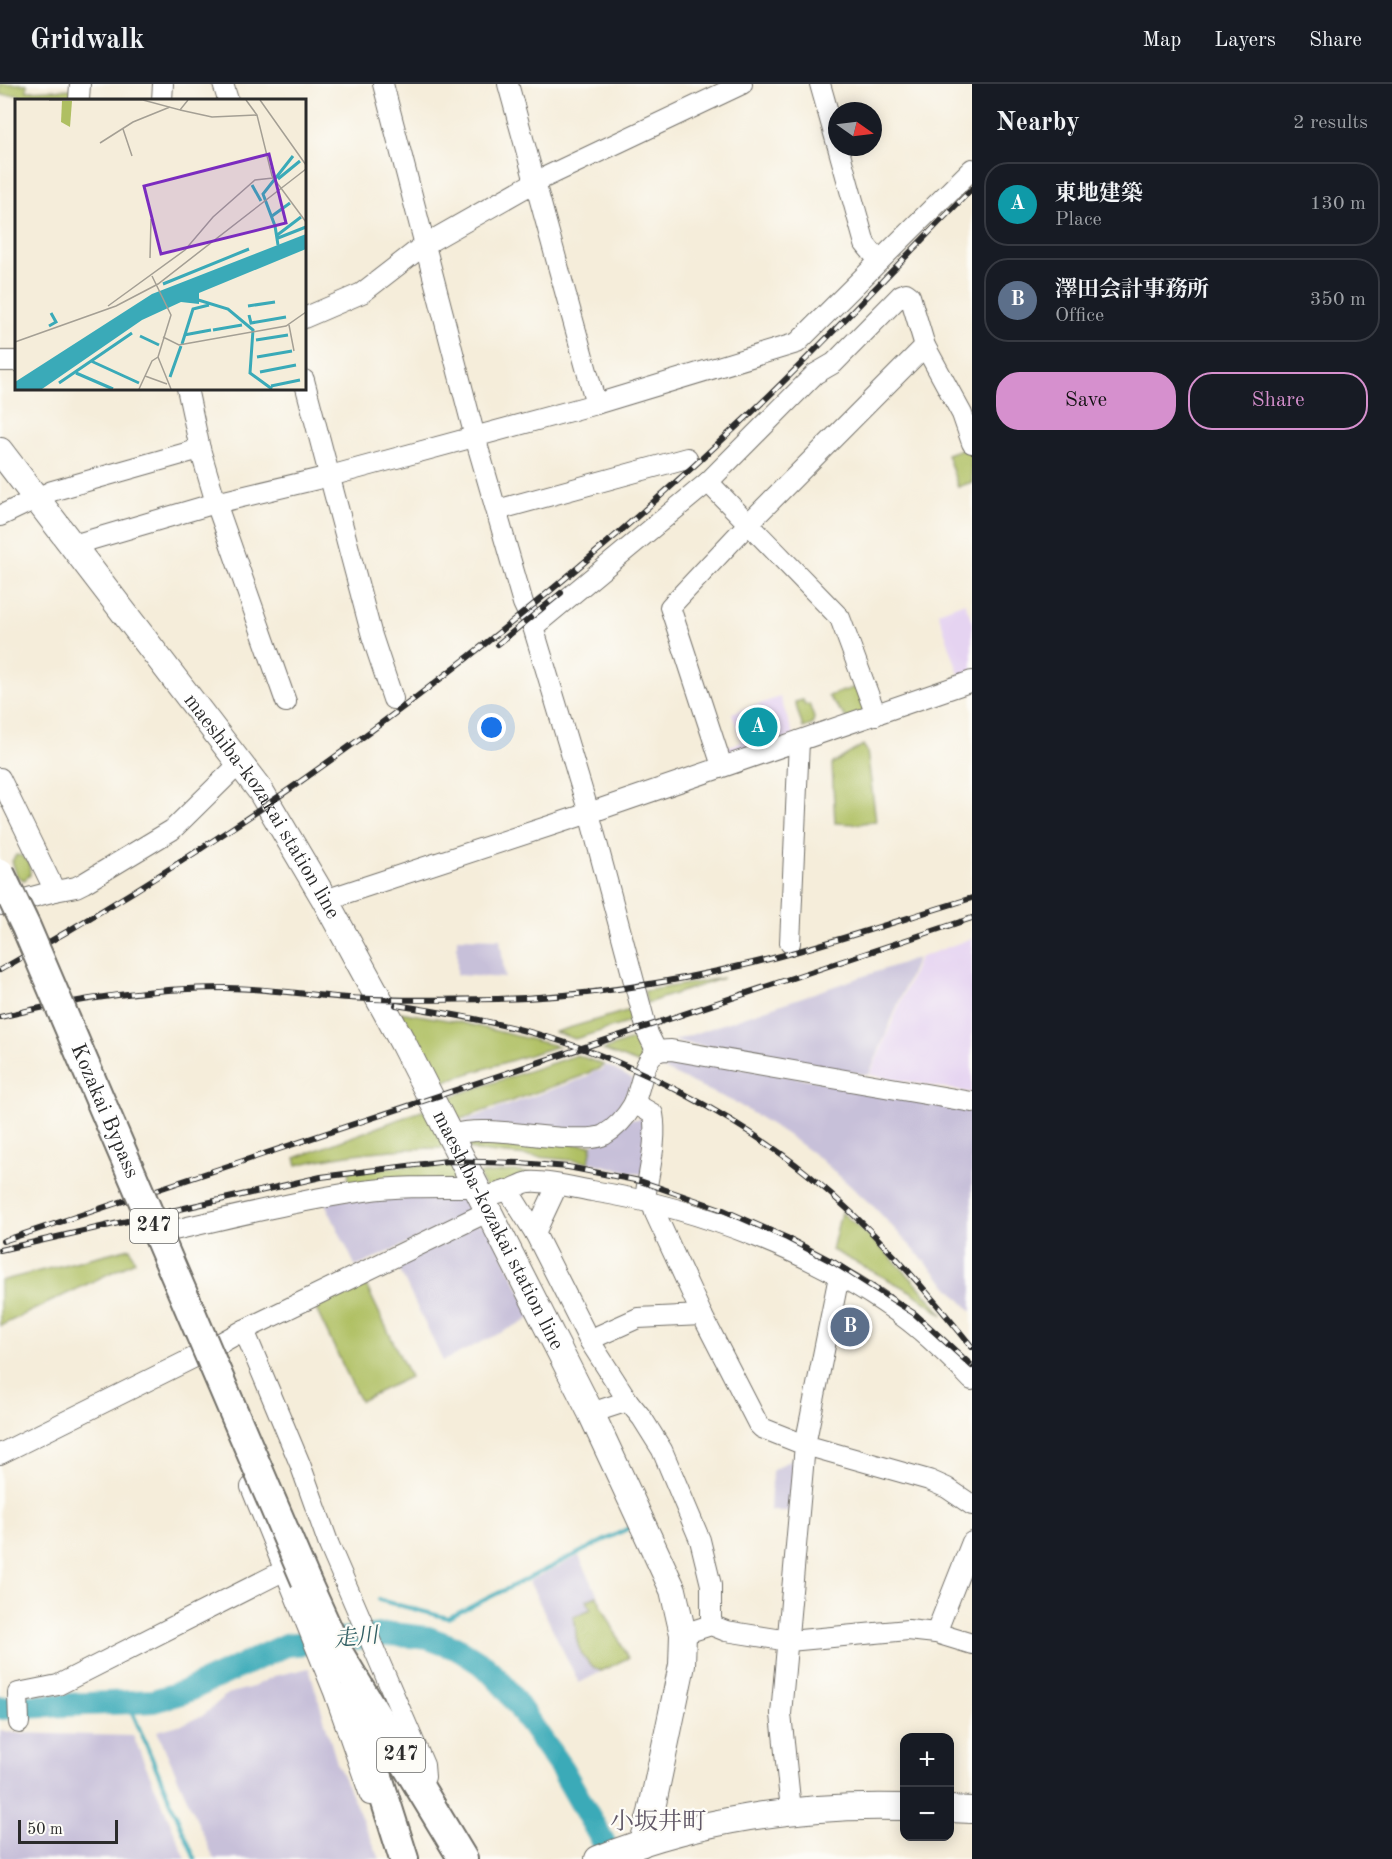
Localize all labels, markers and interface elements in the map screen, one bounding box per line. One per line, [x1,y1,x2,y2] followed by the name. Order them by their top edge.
[30,27,145,55] text: Gridwalk
[1142,30,1181,51] text: Map
[1214,30,1276,51] text: Layers
[1309,30,1362,51] text: Share
[15,99,306,390] inset map
[828,102,882,156] north arrow
[996,110,1080,136] text: Nearby
[1293,113,1368,133] text: 2 results
[1055,183,1143,205] text: 東地建築
[1010,194,1025,214] text: A
[1310,194,1366,214] text: 130 m
[1055,210,1102,230] text: Place
[1055,279,1209,301] text: 澤田会計事務所
[1010,290,1025,310] text: B
[1310,290,1366,310] text: 350 m
[1055,306,1104,326] text: Office
[996,372,1176,430] button: Save
[1188,372,1368,430] button: Share
[180,690,344,922] street label: maeshiba-kozakai station line
[738,704,777,750] pin: A
[477,713,506,742] your location
[67,1041,143,1181] street label: Kozakai Bypass
[429,1107,568,1353] street label: maeshiba-kozakai station line
[130,1209,178,1243] road number: 247
[830,1304,870,1350] pin: B
[333,1623,381,1651] water label: 走川
[900,1733,954,1841] map controls
[900,1733,954,1787] button: +
[377,1738,425,1772] road number: 247
[900,1787,954,1841] button: −
[610,1808,706,1835] district label: 小坂井町
[18,1817,118,1844] scale bar
[27,1822,63,1838] text: 50 m

